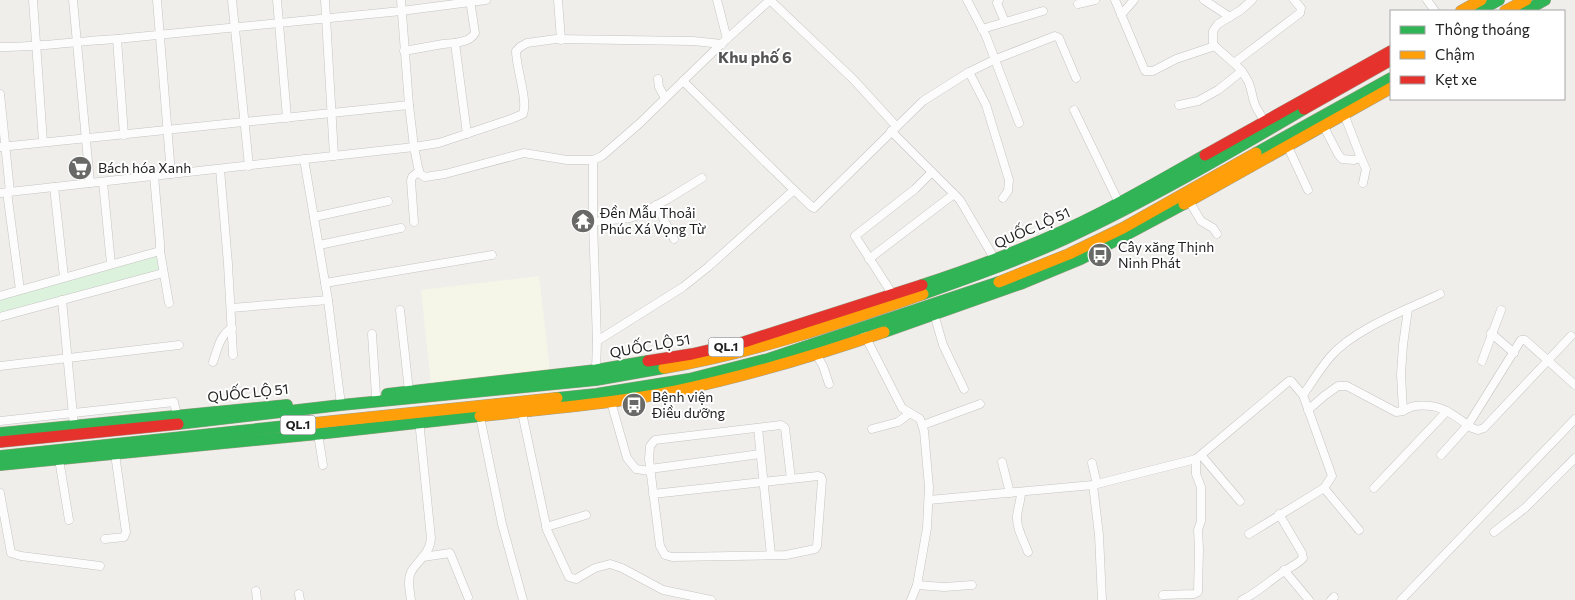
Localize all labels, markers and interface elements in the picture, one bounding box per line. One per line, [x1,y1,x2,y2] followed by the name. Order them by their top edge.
[1390,10,1565,100] legend
[1435,20,1530,38] text: Thông thoáng
[1435,45,1475,63] text: Chậm
[718,47,792,66] district label: Khu phố 6
[1435,70,1477,88] text: Kẹt xe
[67,155,93,181] supermarket icon: Bách hóa Xanh
[98,159,191,176] place label: Bách hóa Xanh
[990,201,1072,252] street label: QUỐC LỘ 51
[599,204,706,237] place label: Đền Mẫu Thoải Phúc Xá Vọng Từ
[570,208,596,234] temple icon: Đền Mẫu Thoải Phúc Xá Vọng Từ
[1118,238,1214,271] place label: Cây xăng Thịnh Ninh Phát
[1087,242,1113,268] bus stop icon: Cây xăng Thịnh Ninh Phát
[608,328,691,361] street label: QUỐC LỘ 51
[708,338,744,357] road number: QL.1
[206,378,289,405] street label: QUỐC LỘ 51
[651,388,726,421] place label: Bệnh viện Điều dưỡng
[621,392,647,418] bus stop icon: Bệnh viện Điều dưỡng
[280,416,316,434] road number: QL.1

